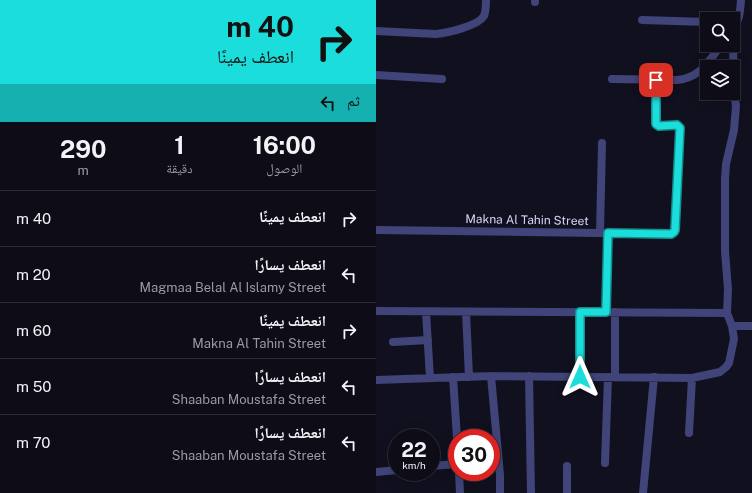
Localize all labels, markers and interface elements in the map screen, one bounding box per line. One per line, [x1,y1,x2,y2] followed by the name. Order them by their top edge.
[226,10,294,43] text: 40 m
[700,12,740,100] map controls
[700,12,740,52] button: search
[308,16,360,68] icon: right
[217,46,294,67] text: انعطف يمينًا
[700,60,740,100] button: layers
[639,63,673,97] pin
[645,69,667,91] icon: arrive
[317,92,339,114] icon: left
[347,92,360,109] text: ثم
[174,131,185,159] text: 1
[253,131,316,159] text: 16:00
[60,135,106,163] text: 290
[166,161,193,176] text: دقيقة
[266,161,302,176] text: الوصول
[78,163,89,178] text: m
[259,208,326,225] text: انعطف يمينًا
[338,208,360,230] icon: right
[16,210,51,227] text: 40 m
[465,212,589,228] street label: Makna Al Tahin Street
[255,256,326,273] text: انعطف يسارًا
[338,264,360,286] icon: left
[16,266,51,283] text: 20 m
[140,280,326,295] text: Magmaa Belal Al Islamy Street
[259,312,326,329] text: انعطف يمينًا
[338,320,360,342] icon: right
[16,322,51,339] text: 60 m
[192,336,326,351] text: Makna Al Tahin Street
[559,356,601,398] position arrow
[255,368,326,385] text: انعطف يسارًا
[338,376,360,398] icon: left
[16,378,51,395] text: 50 m
[172,392,326,407] text: Shaaban Moustafa Street
[255,424,326,441] text: انعطف يسارًا
[448,429,500,481] speed limit sign: 30
[338,432,360,454] icon: left
[16,434,51,451] text: 70 m
[401,438,427,462] text: 22
[172,448,326,463] text: Shaaban Moustafa Street
[402,459,426,471] text: km/h

